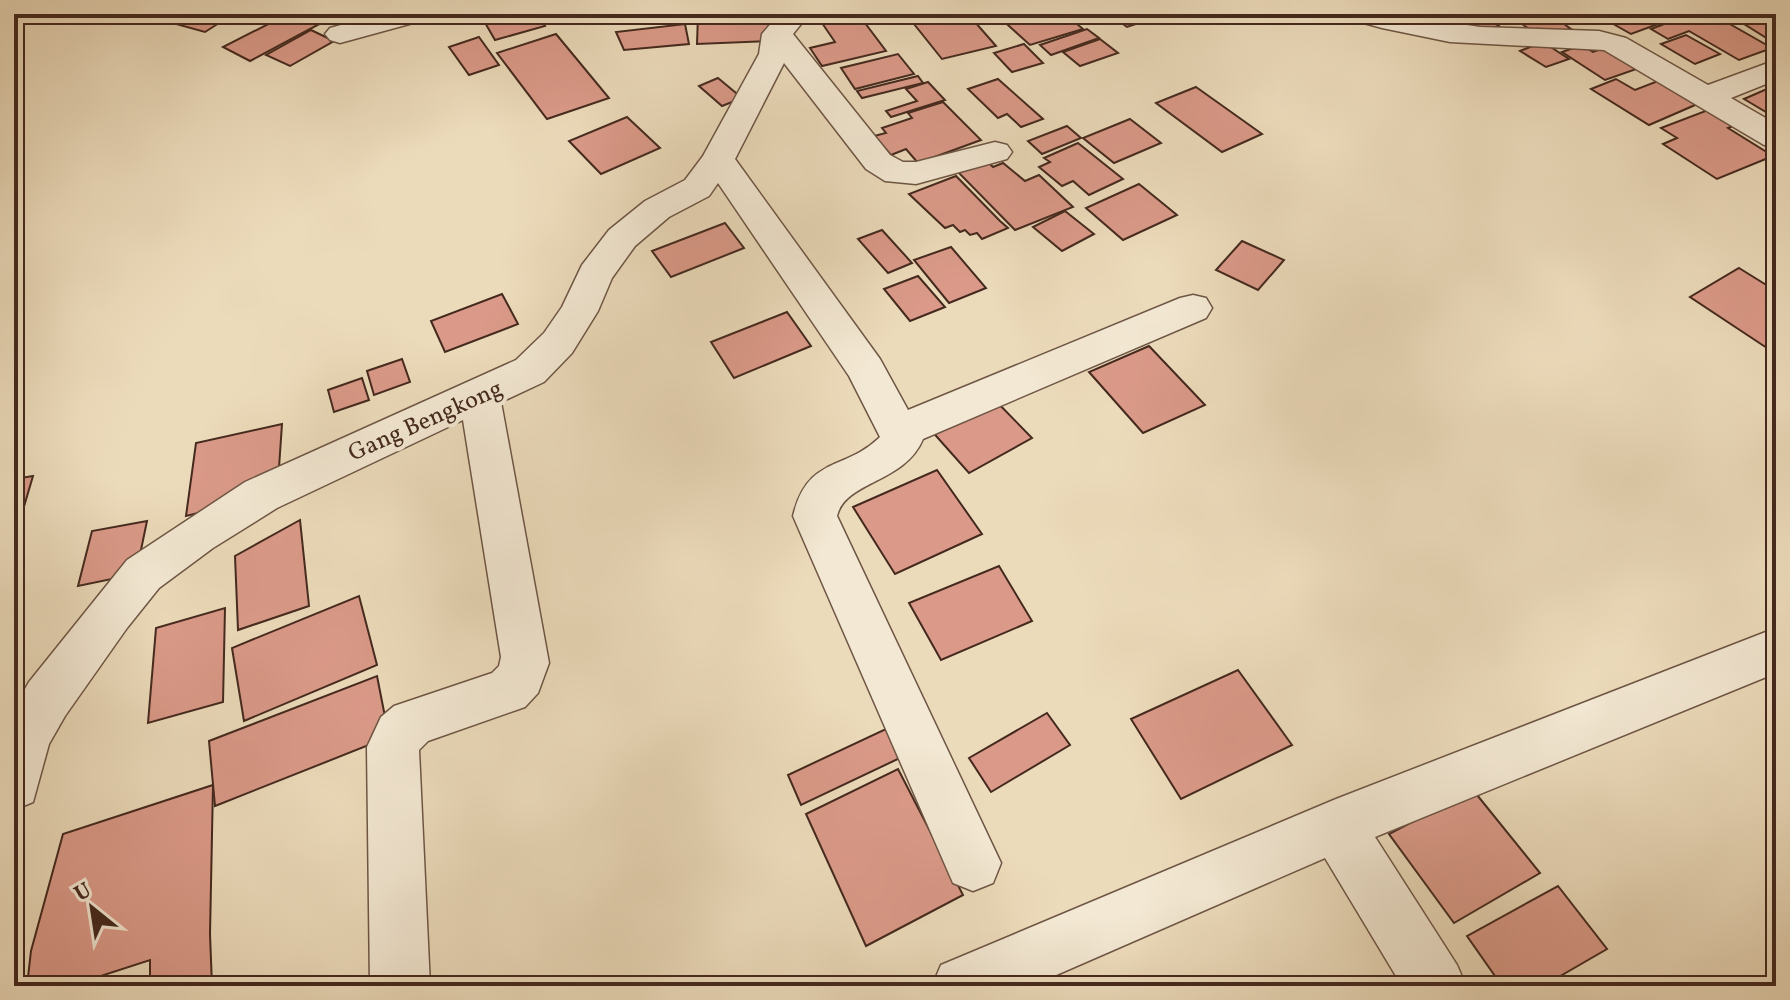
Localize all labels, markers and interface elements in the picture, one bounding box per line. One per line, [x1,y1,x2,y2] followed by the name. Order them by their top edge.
[343,373,509,471] street label: Gang Bengkong
[52,868,132,948] north arrow
[69,876,98,910] text: U

